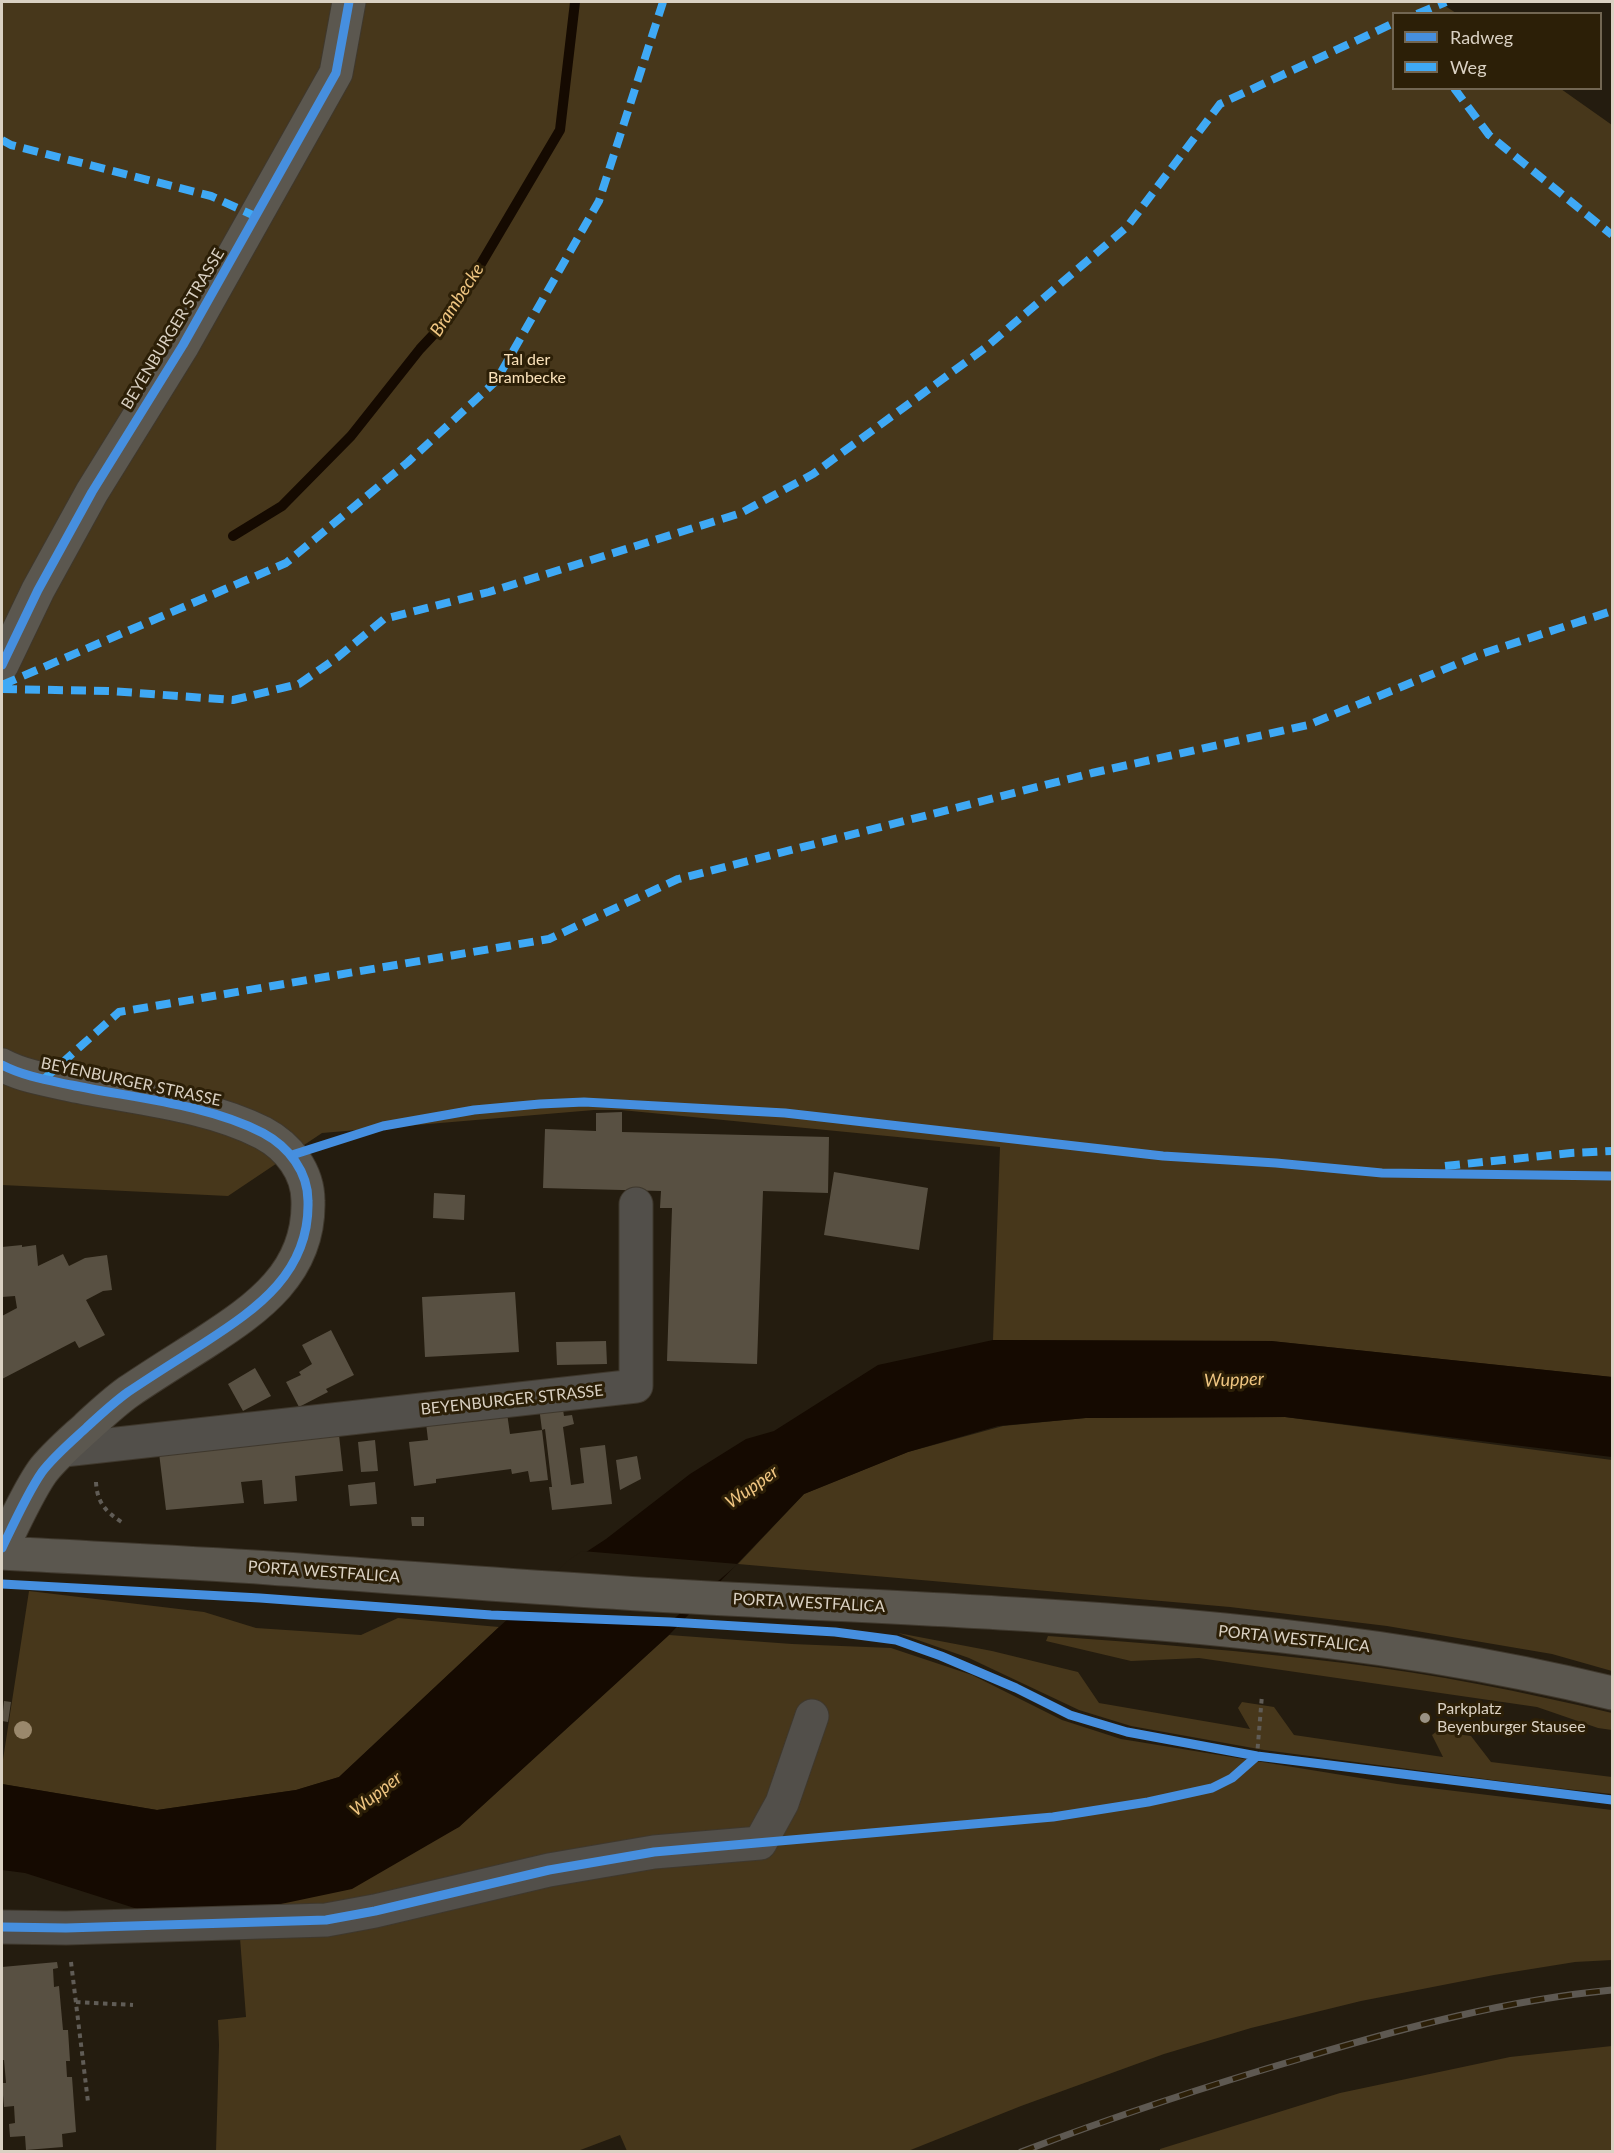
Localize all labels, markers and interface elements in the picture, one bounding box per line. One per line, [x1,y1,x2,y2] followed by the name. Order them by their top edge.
[1392,12,1602,90] legend
[1450,26,1513,48] text: Radweg
[1450,56,1487,78] text: Weg
[117,245,229,413] street label: BEYENBURGER STRASSE
[425,259,489,341] water label: Brambecke
[488,350,566,388] park label: Tal der Brambecke
[39,1054,223,1110] street label: BEYENBURGER STRASSE
[1204,1368,1264,1392] water label: Wupper
[420,1381,604,1419] street label: BEYENBURGER STRASSE
[721,1461,783,1513] water label: Wupper
[247,1557,401,1587] street label: PORTA WESTFALICA
[732,1589,886,1617] street label: PORTA WESTFALICA
[1217,1621,1371,1657] street label: PORTA WESTFALICA
[1437,1699,1586,1737] place label: Parkplatz Beyenburger Stausee
[1418,1711,1432,1725] marker: Parkplatz Beyenburger Stausee
[346,1767,406,1821] water label: Wupper

